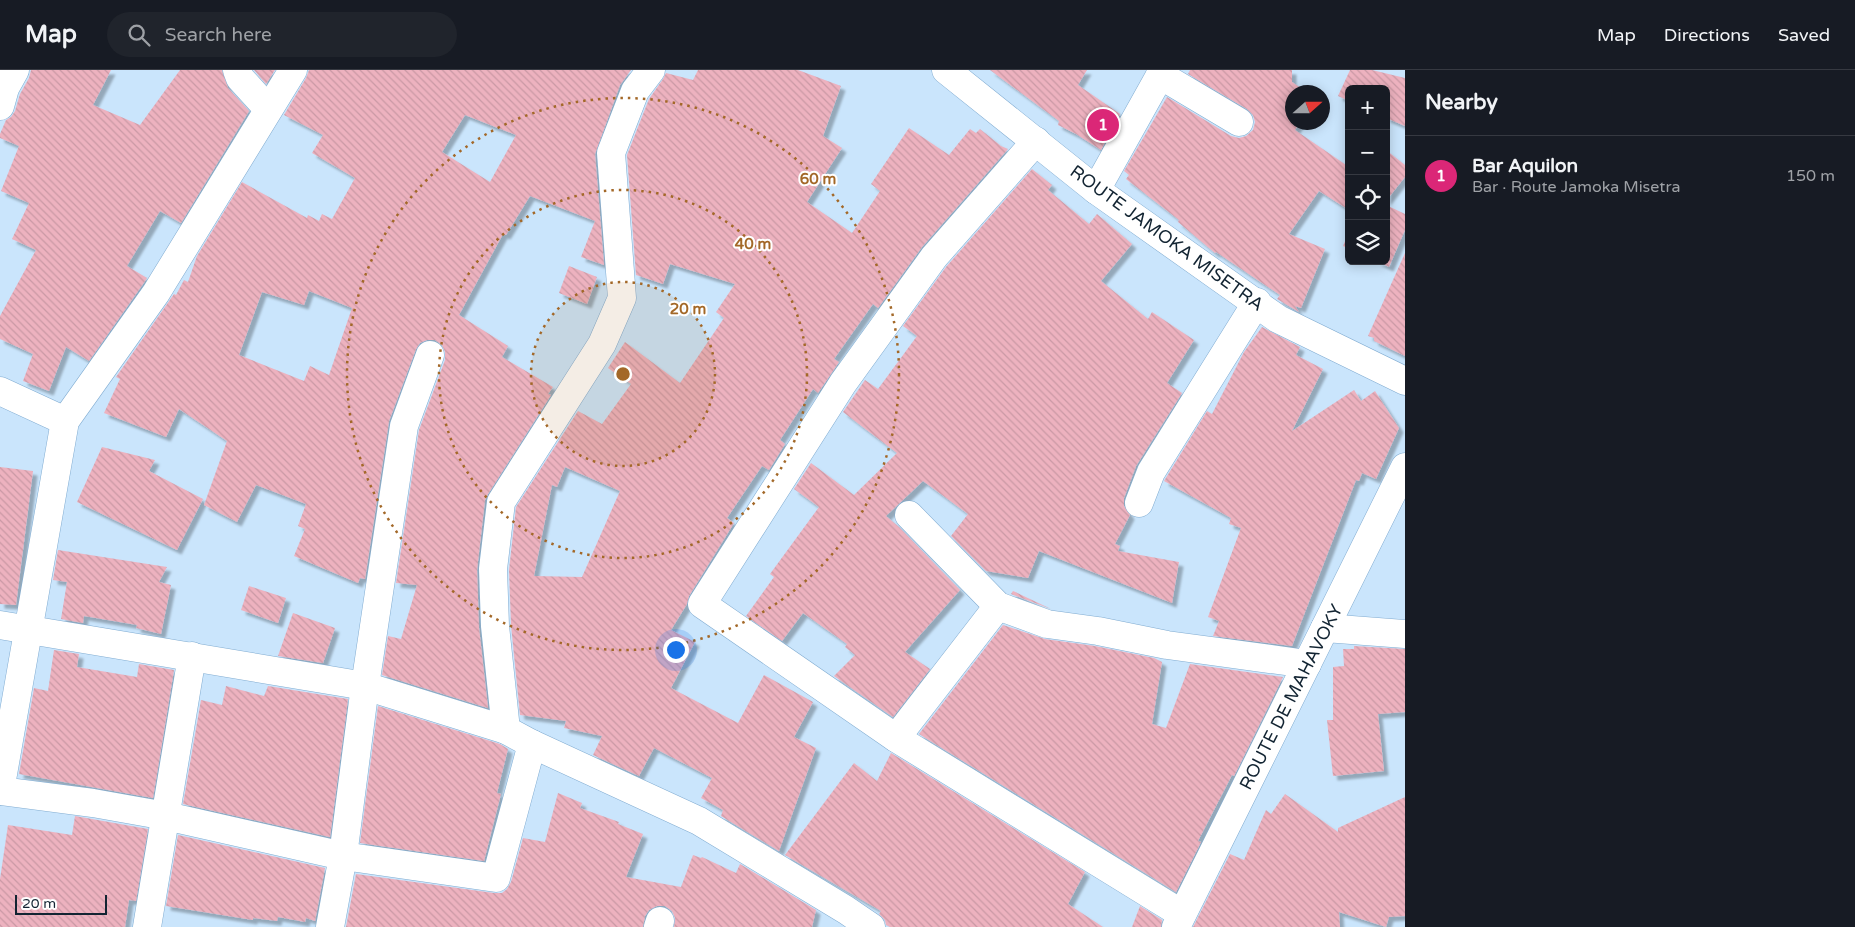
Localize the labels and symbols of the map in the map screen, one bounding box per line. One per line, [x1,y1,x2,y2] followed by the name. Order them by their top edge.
[1285,85,1330,130] north arrow
[1087,106,1119,144] pin: 1
[1066,160,1268,316] street label: ROUTE JAMOKA MISETRA
[800,170,836,188] text: 60 m
[735,235,771,253] text: 40 m
[670,300,706,318] text: 20 m
[614,365,632,383] centre of rings
[1235,600,1348,793] street label: ROUTE DE MAHAVOKY
[663,637,689,663] your location
[15,892,108,915] scale bar

